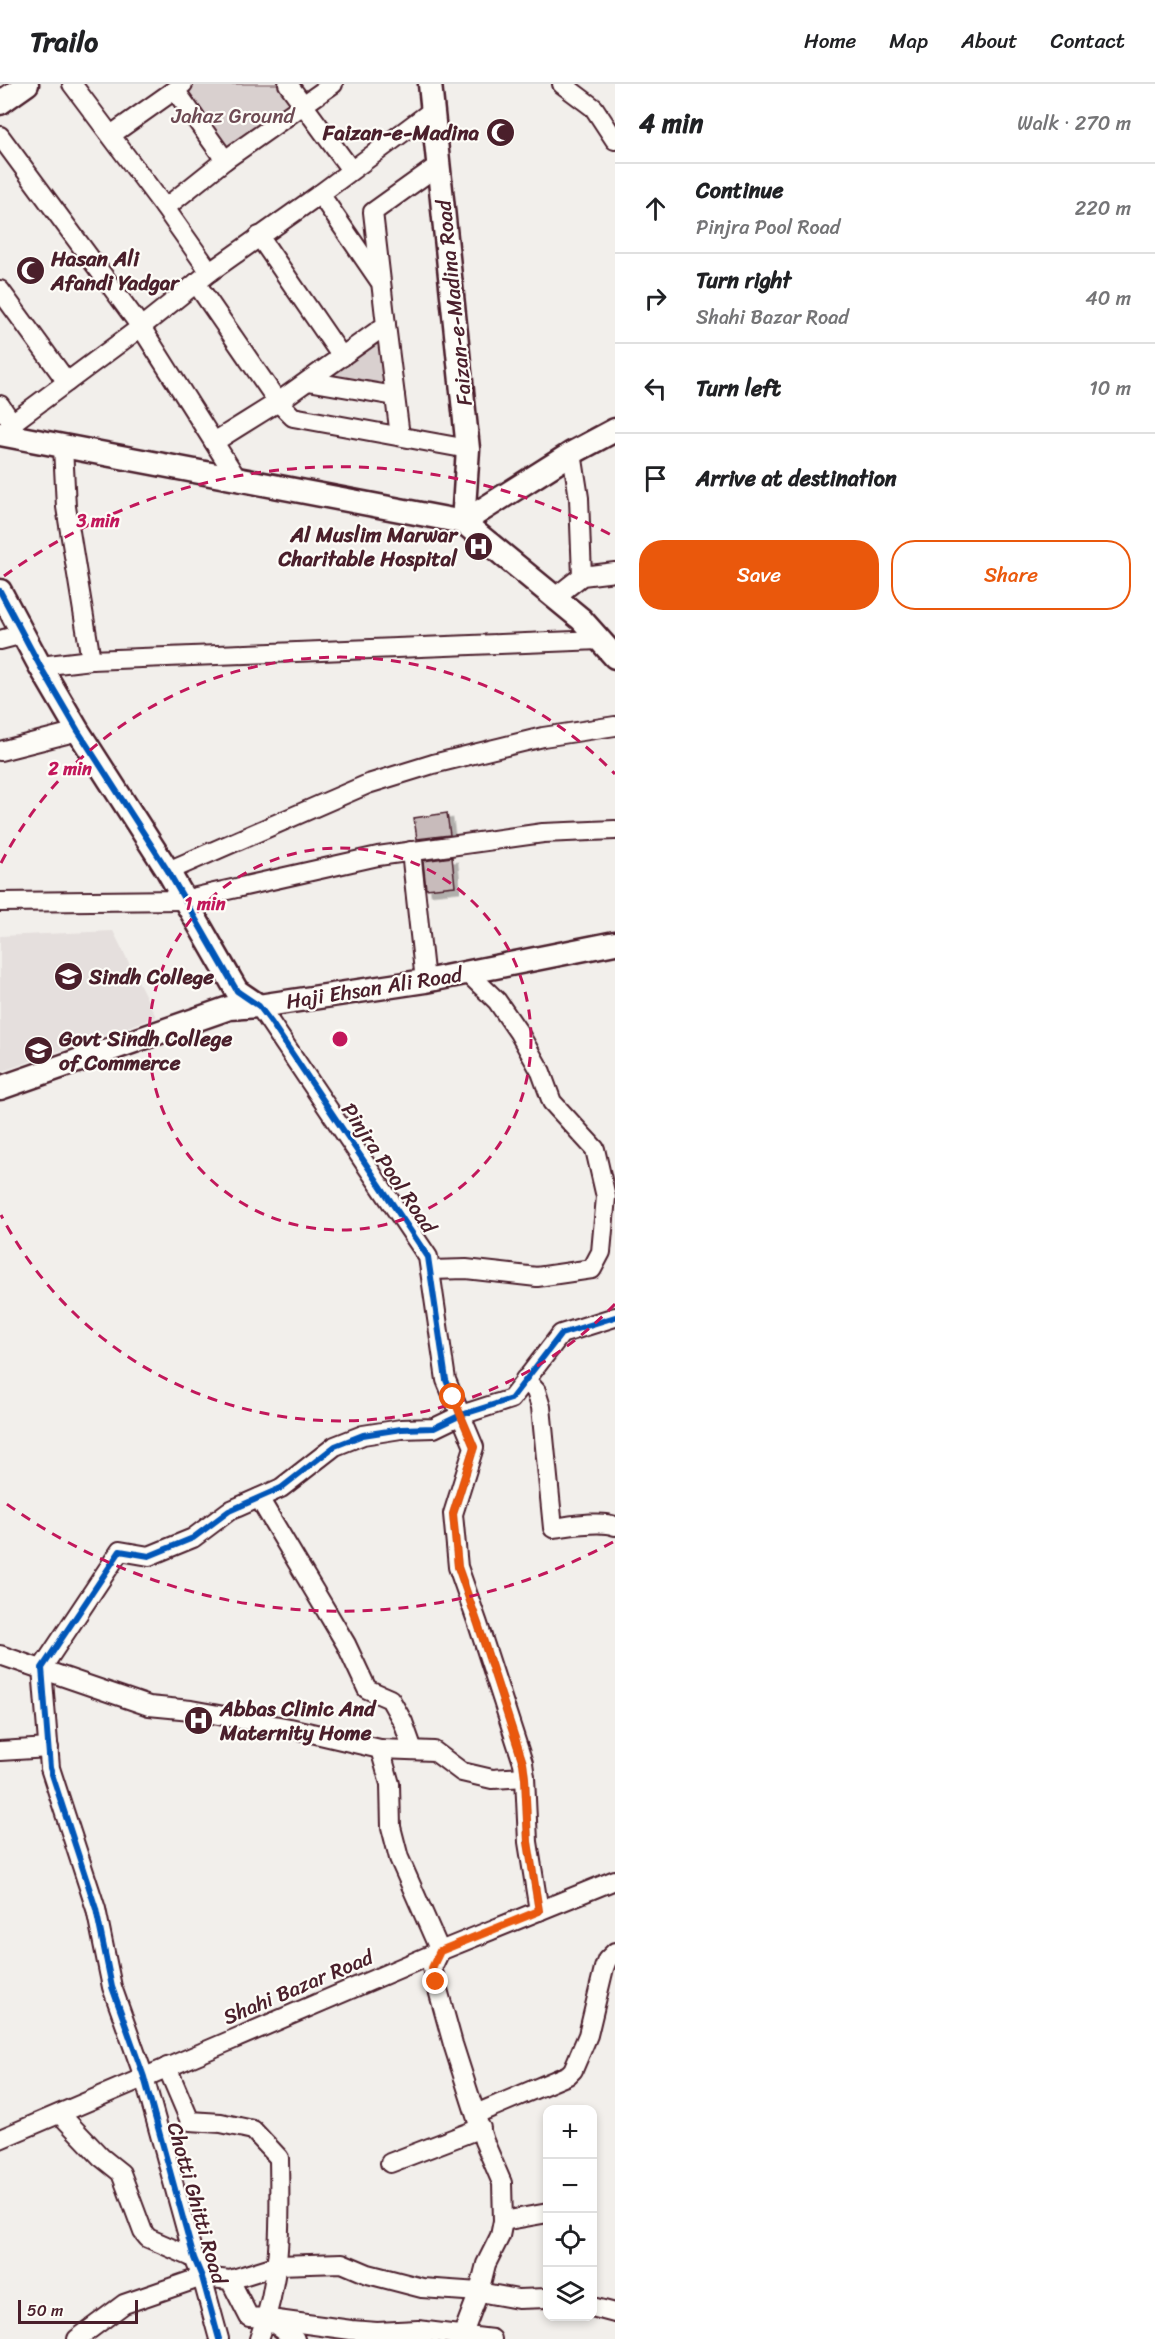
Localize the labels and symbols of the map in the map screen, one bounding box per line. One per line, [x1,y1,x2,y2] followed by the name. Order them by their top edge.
[170,97,296,135] park label: Jahaz Ground
[322,114,479,152] place label: Faizan-e-Madina
[484,117,516,149] mosque icon: Faizan-e-Madina
[424,196,484,408] street label: Faizan-e-Madina Road
[50,240,180,302] place label: Hasan Ali Afandi Yadgar
[14,255,46,287] mosque icon: Hasan Ali Afandi Yadgar
[75,505,120,537] text: 3 min
[277,516,459,578] place label: Al Muslim Marwar Charitable Hospital
[462,531,494,563] hospital icon: Al Muslim Marwar Charitable Hospital
[47,753,92,785] text: 2 min
[185,888,226,920] text: 1 min
[283,955,467,1021] street label: Haji Ehsan Ali Road
[88,958,214,996] place label: Sindh College
[52,961,84,993] school or university icon: Sindh College
[58,1020,232,1082] place label: Govt Sindh College of Commerce
[330,1029,350,1049] centre of rings
[22,1035,54,1067] school or university icon: Govt Sindh College of Commerce
[331,1095,448,1243] street label: Pinjra Pool Road
[439,1383,465,1409] route start
[219,1690,377,1752] place label: Abbas Clinic And Maternity Home
[183,1705,215,1737] hospital icon: Abbas Clinic And Maternity Home
[217,1937,381,2036] street label: Shahi Bazar Road
[422,1968,448,1994] route end
[156,2118,239,2290] street label: Chotti Ghitti Road
[18,2297,138,2324] scale bar

